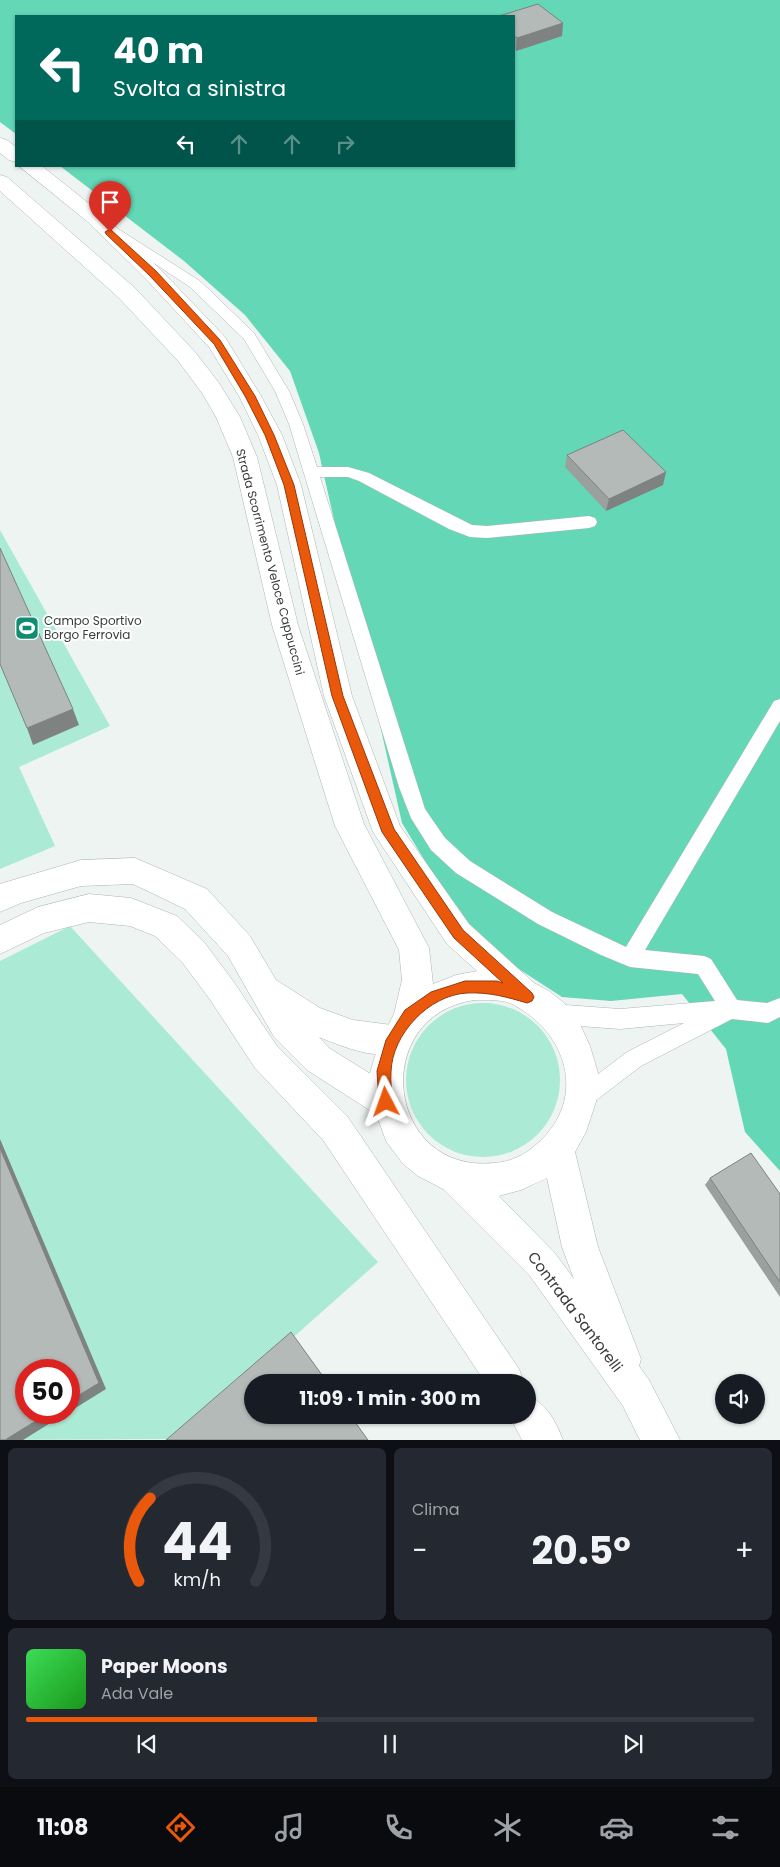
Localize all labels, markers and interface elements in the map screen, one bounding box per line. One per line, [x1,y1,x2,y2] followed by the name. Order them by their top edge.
[113,26,204,75] text: 40 m
[30,35,95,100] icon: left
[113,73,286,104] text: Svolta a sinistra
[172,130,200,158] icon: left
[225,130,253,158] icon: ahead
[278,130,306,158] icon: ahead
[331,130,359,158] icon: right
[89,181,131,232] pin
[96,188,124,216] icon: arrive
[232,447,309,677] street label: Strada Scorrimento Veloce Cappuccini
[44,612,142,643] place label: Campo Sportivo Borgo Ferrovia
[14,615,40,641] sports icon: Campo Sportivo Borgo Ferrovia
[359,1075,411,1127] position arrow
[523,1247,628,1376] street label: Contrada Santorelli
[15,1359,80,1424] speed limit sign: 50
[715,1374,765,1424] map controls
[715,1374,765,1424] button: sound
[299,1385,481,1412] text: 11:09 · 1 min · 300 m
[412,1498,460,1521] text: Clima
[162,1505,232,1578] text: 44
[531,1524,631,1577] text: 20.5°
[412,1531,427,1570] text: −
[735,1531,754,1570] text: +
[173,1567,221,1592] text: km/h
[101,1653,228,1680] text: Paper Moons
[101,1682,173,1705] text: Ada Vale
[133,1730,161,1758] icon: previous
[376,1730,404,1758] icon: pause
[619,1730,647,1758] icon: next
[163,1810,198,1845] icon: directions
[272,1810,307,1845] icon: music
[381,1810,416,1845] icon: phone
[490,1810,525,1845] icon: climate
[599,1810,634,1845] icon: car
[708,1810,743,1845] icon: filters
[37,1812,88,1843] text: 11:08

